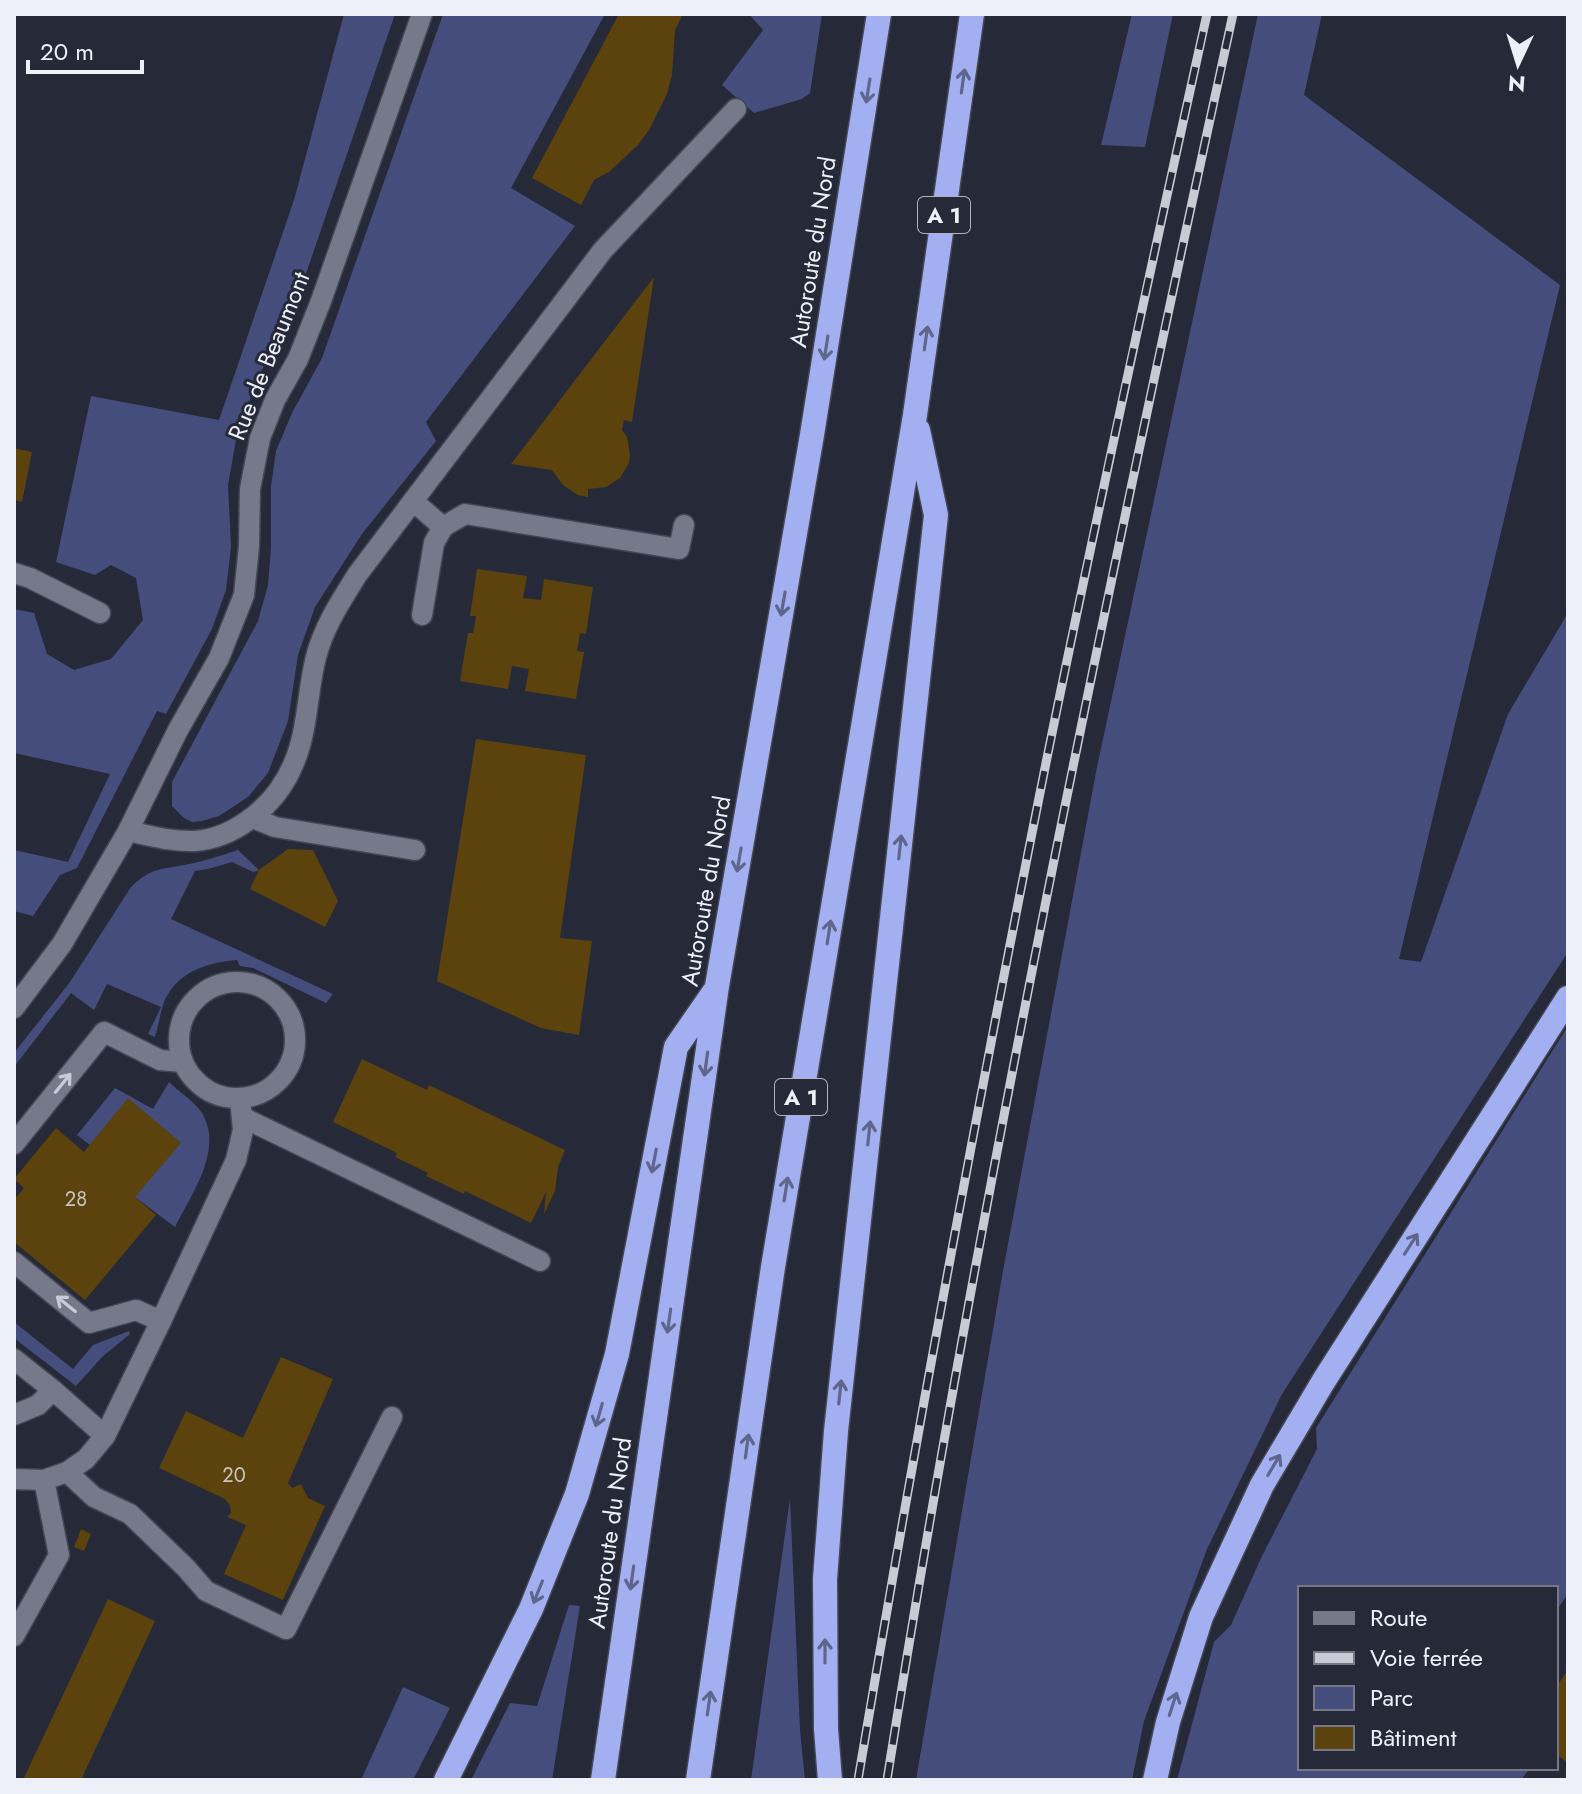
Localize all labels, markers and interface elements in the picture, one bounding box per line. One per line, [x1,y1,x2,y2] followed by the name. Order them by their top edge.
[28,24,142,74] scale bar
[1478,24,1558,104] north arrow
[40,34,94,69] text: 20 m
[1507,67,1526,101] text: N
[956,69,971,94] one-way arrow
[859,78,874,103] one-way arrow
[780,154,845,350] street label: Autoroute du Nord
[918,197,970,233] road number: A 1
[219,266,318,445] street label: Rue de Beaumont
[919,326,934,351] one-way arrow
[818,335,833,360] one-way arrow
[775,591,790,616] one-way arrow
[672,793,739,989] street label: Autoroute du Nord
[892,834,907,861] one-way arrow
[731,847,746,873] one-way arrow
[822,920,837,945] one-way arrow
[698,1050,713,1076] one-way arrow
[54,1073,72,1094] one-way arrow
[775,1079,827,1115] road number: A 1
[861,1120,876,1147] one-way arrow
[645,1148,660,1174] one-way arrow
[779,1176,794,1202] one-way arrow
[65,1185,87,1214] house number: 28
[1403,1234,1419,1256] one-way arrow
[56,1295,77,1313] one-way arrow
[661,1308,676,1333] one-way arrow
[833,1379,848,1405] one-way arrow
[591,1402,606,1428] one-way arrow
[740,1433,755,1459] one-way arrow
[579,1435,640,1631] street label: Autoroute du Nord
[1266,1454,1282,1477] one-way arrow
[222,1461,246,1490] house number: 20
[624,1565,639,1590] one-way arrow
[530,1579,544,1604] one-way arrow
[1298,1586,1558,1770] legend
[1370,1600,1427,1635] text: Route
[817,1638,833,1665] one-way arrow
[1370,1640,1483,1675] text: Voie ferrée
[1370,1680,1413,1715] text: Parc
[702,1691,717,1716] one-way arrow
[1167,1692,1182,1717] one-way arrow
[1370,1720,1457,1755] text: Bâtiment

